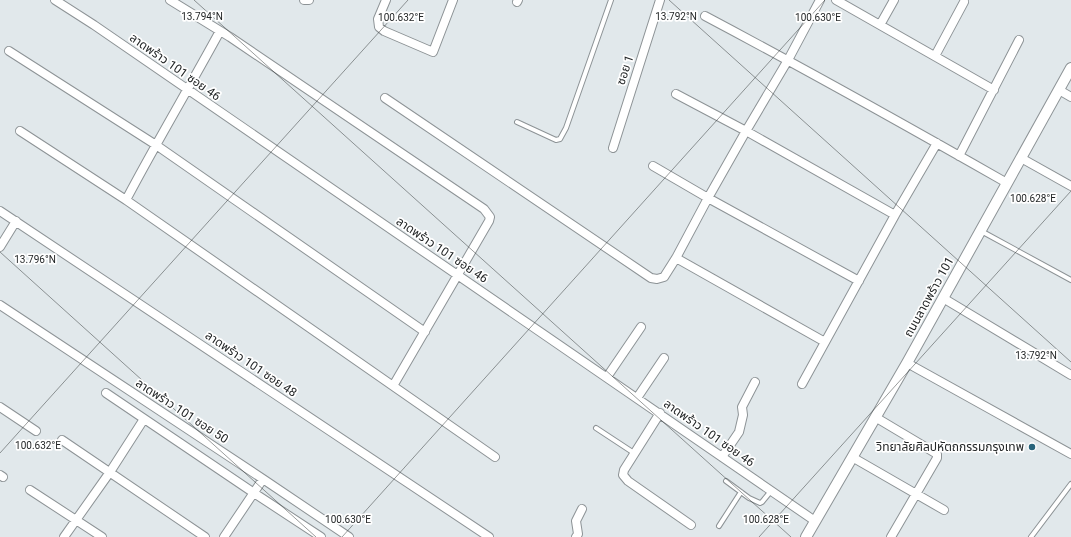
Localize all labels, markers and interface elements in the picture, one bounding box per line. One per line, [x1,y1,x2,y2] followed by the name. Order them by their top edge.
[181,11,223,22] text: 13.794°N
[655,11,697,22] text: 13.792°N
[378,12,424,23] text: 100.632°E
[795,12,841,23] text: 100.630°E
[127,30,223,104] street label: ลาดพร้าว 101 ซอย 46
[614,53,636,87] street label: ซอย 1
[1010,193,1056,204] text: 100.628°E
[394,214,491,286] street label: ลาดพร้าว 101 ซอย 46
[14,254,56,265] text: 13.796°N
[901,255,957,339] street label: ถนนลาดพร้าว 101
[203,328,300,400] street label: ลาดพร้าว 101 ซอย 48
[1015,350,1057,361] text: 13.792°N
[133,376,231,446] street label: ลาดพร้าว 101 ซอย 50
[661,396,757,470] street label: ลาดพร้าว 101 ซอย 46
[15,440,61,451] text: 100.632°E
[875,440,1024,454] place label: วิทยาลัยศิลปหัตถกรรมกรุงเทพ
[1027,442,1037,452] marker: วิทยาลัยศิลปหัตถกรรมกรุงเทพ
[325,514,371,525] text: 100.630°E
[743,514,789,525] text: 100.628°E

